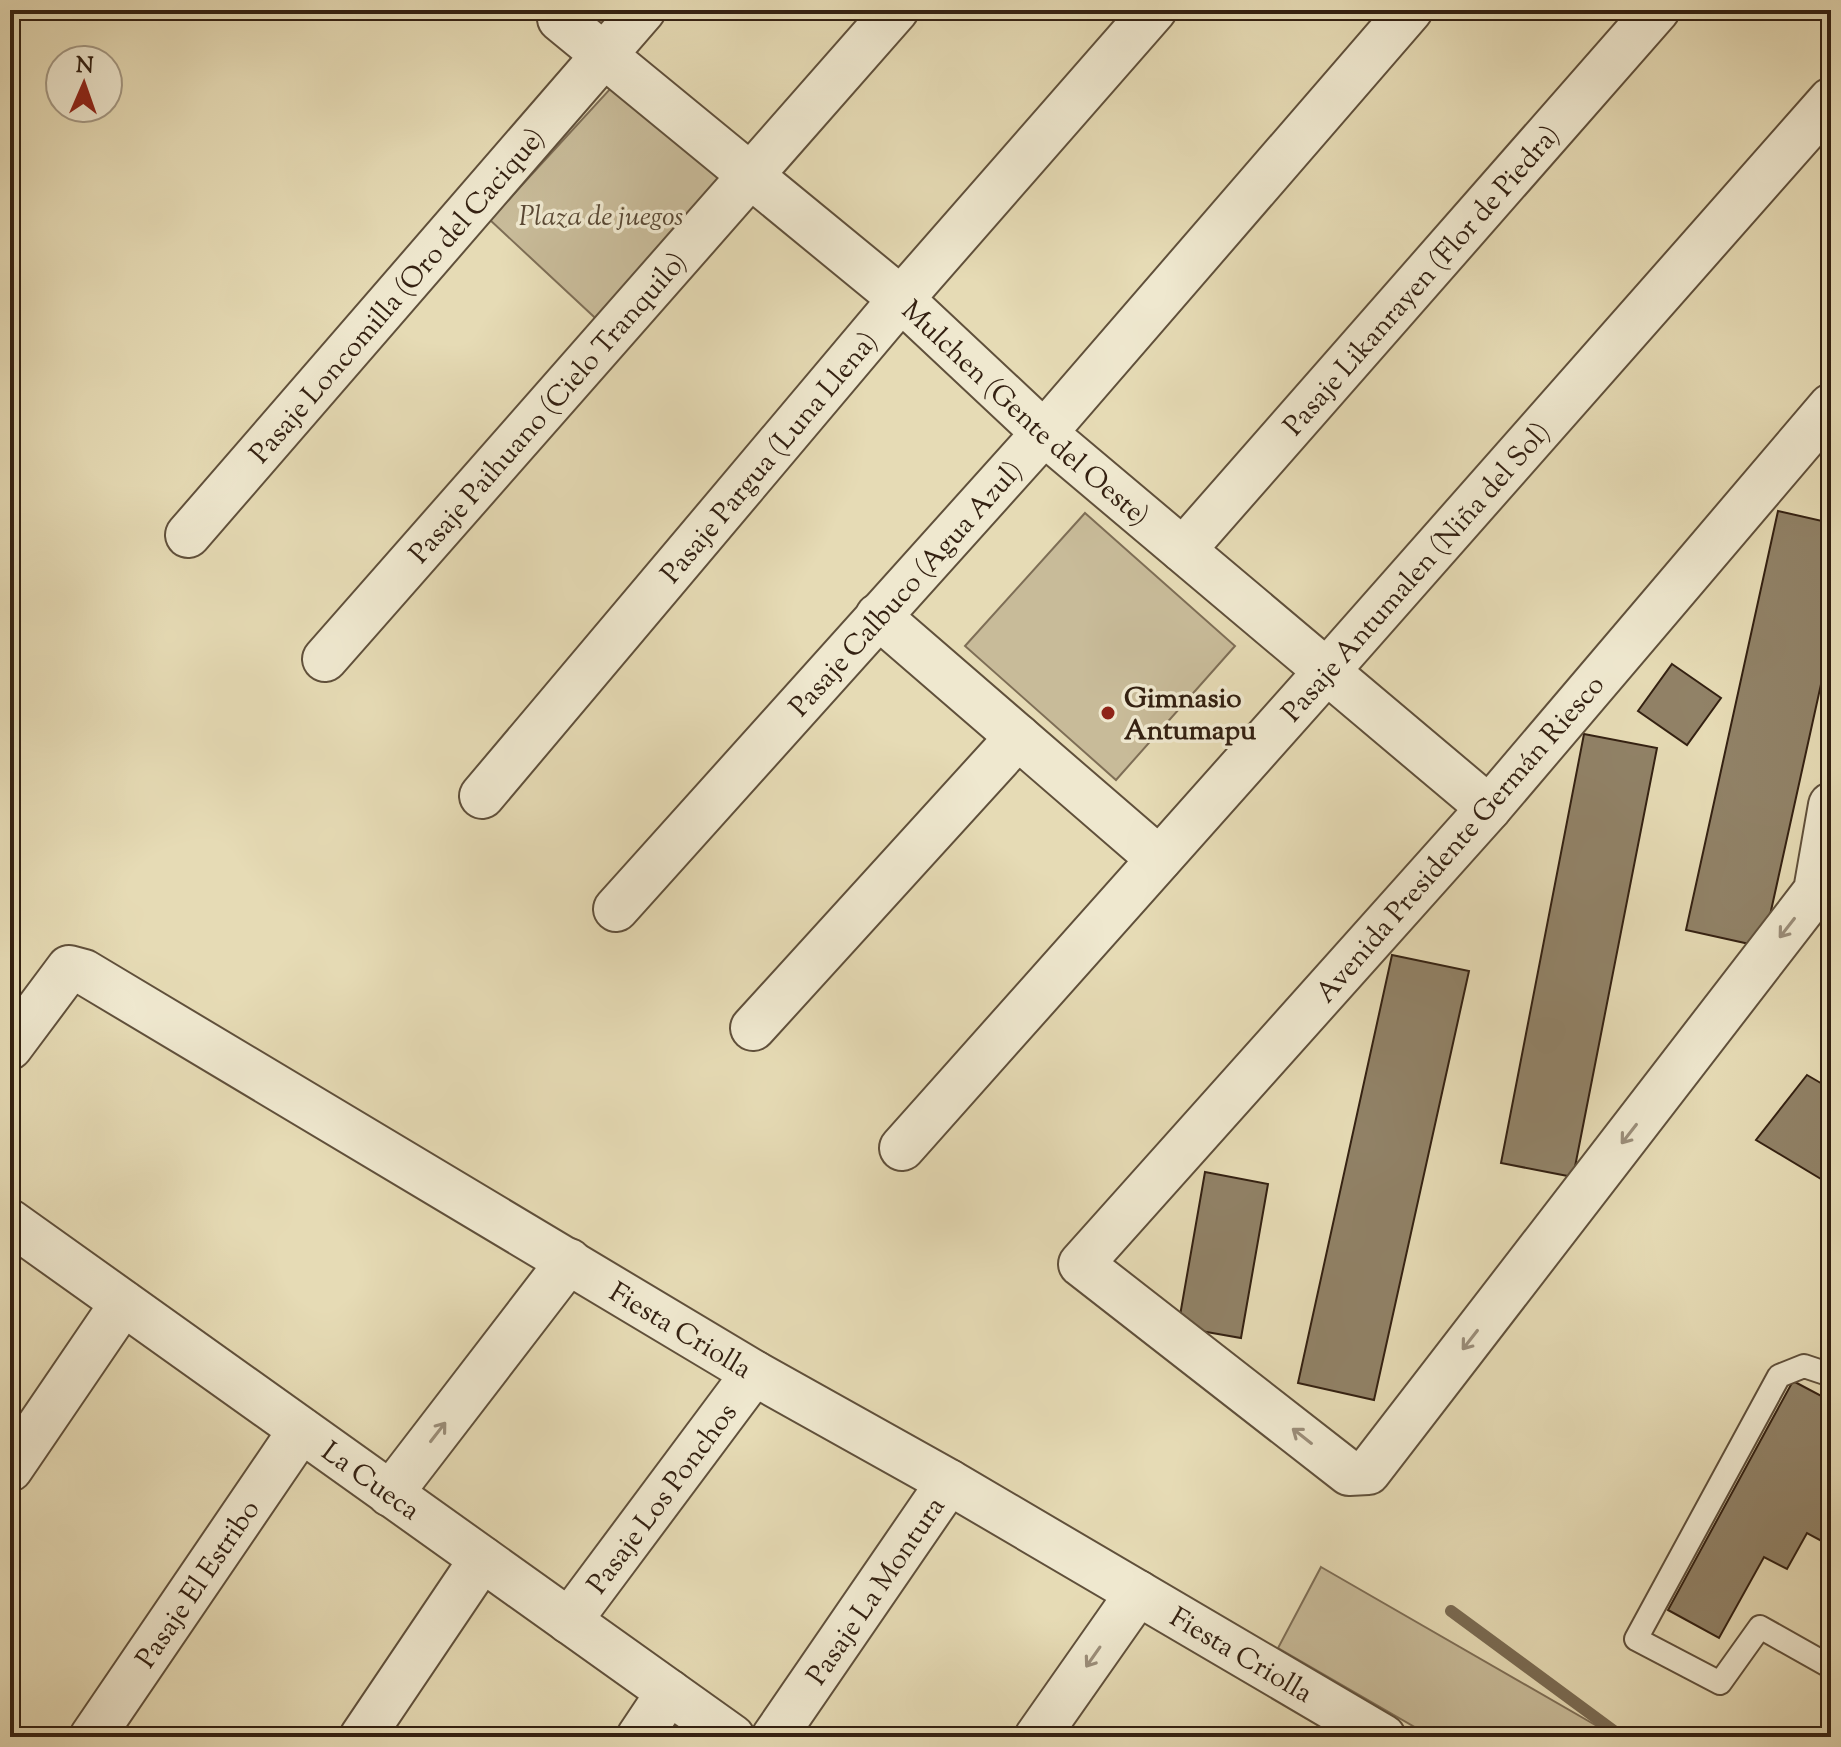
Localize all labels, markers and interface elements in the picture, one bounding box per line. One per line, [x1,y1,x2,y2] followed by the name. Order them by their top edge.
[44,44,124,124] north arrow
[75,51,94,83] text: N
[1275,117,1570,446] street label: Pasaje Likanrayen (Flor de Piedra)
[242,120,555,473] street label: Pasaje Loncomilla (Oro del Cacique)
[519,198,683,238] park label: Plaza de juegos
[401,244,697,573] street label: Pasaje Paihuano (Cielo Tranquilo)
[891,292,1157,537] street label: Mulchen (Gente del Oeste)
[653,324,888,593] street label: Pasaje Pargua (Luna Llena)
[1274,414,1561,732] street label: Pasaje Antumalen (Niña del Sol)
[781,453,1033,727] street label: Pasaje Calbuco (Agua Azul)
[1307,667,1615,1013] street label: Avenida Presidente Germán Riesco
[1124,680,1257,752] place label: Gimnasio Antumapu
[1099,704,1117,722] marker: Gimnasio Antumapu
[1779,917,1796,938] one-way arrow
[1620,1123,1637,1144] one-way arrow
[601,1274,758,1390] street label: Fiesta Criolla
[1461,1329,1478,1350] one-way arrow
[579,1396,748,1603] street label: Pasaje Los Ponchos
[429,1422,446,1443] one-way arrow
[1292,1428,1313,1445] one-way arrow
[312,1433,427,1531] street label: La Cueca
[798,1490,956,1694] street label: Pasaje La Montura
[128,1493,271,1677] street label: Pasaje El Estribo
[1161,1599,1319,1714] street label: Fiesta Criolla
[1085,1645,1101,1667] one-way arrow

